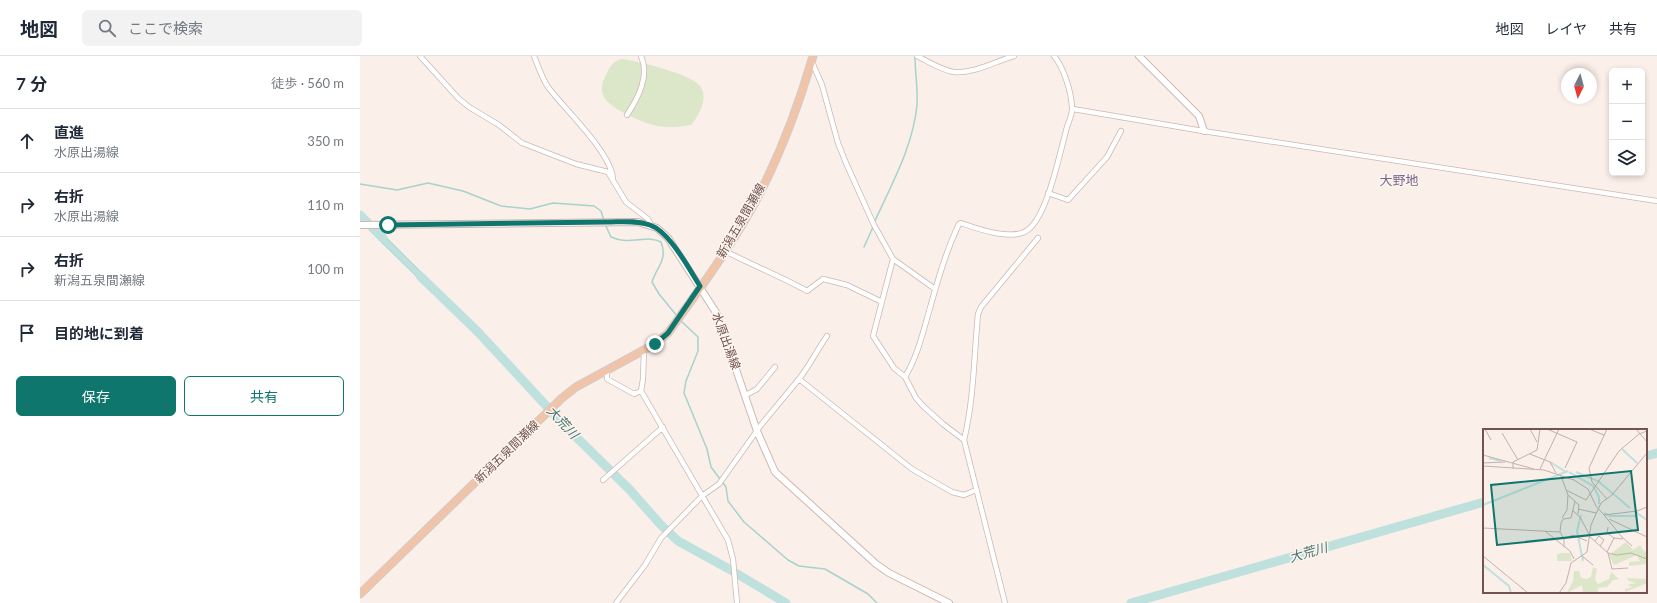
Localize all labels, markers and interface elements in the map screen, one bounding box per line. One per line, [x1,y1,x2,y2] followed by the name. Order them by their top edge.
[82,10,362,46] search box
[20,17,58,40] text: 地図
[96,17,118,39] icon: search
[128,19,203,37] text: ここで検索
[1495,20,1523,37] text: 地図
[1545,20,1587,37] text: レイヤ
[1609,20,1637,37] text: 共有
[1561,68,1597,104] north arrow
[1609,68,1645,176] map controls
[1609,68,1645,104] button: +
[16,73,47,94] text: 7 分
[271,75,344,91] text: 徒歩 · 560 m
[1609,104,1645,140] button: −
[54,123,84,141] text: 直進
[16,130,38,152] icon: ahead
[307,133,344,149] text: 350 m
[1609,140,1645,176] button: layers
[54,144,119,160] text: 水原出湯線
[1379,172,1419,188] district label: 大野地
[713,181,768,261] street label: 新潟五泉間瀬線
[54,187,84,205] text: 右折
[16,194,38,216] icon: right
[307,197,344,213] text: 110 m
[54,208,119,224] text: 水原出湯線
[379,216,397,234] route start
[54,251,84,269] text: 右折
[16,258,38,280] icon: right
[307,261,344,277] text: 100 m
[54,272,145,288] text: 新潟五泉間瀬線
[709,310,744,372] street label: 水原出湯線
[16,322,38,344] icon: arrive
[54,324,144,342] text: 目的地に到着
[646,335,664,353] route end
[16,376,176,416] button: 保存
[184,376,344,416] button: 共有
[544,402,584,443] water label: 大荒川
[471,417,542,486] street label: 新潟五泉間瀬線
[1483,429,1647,593] inset map
[1287,538,1331,565] water label: 大荒川

